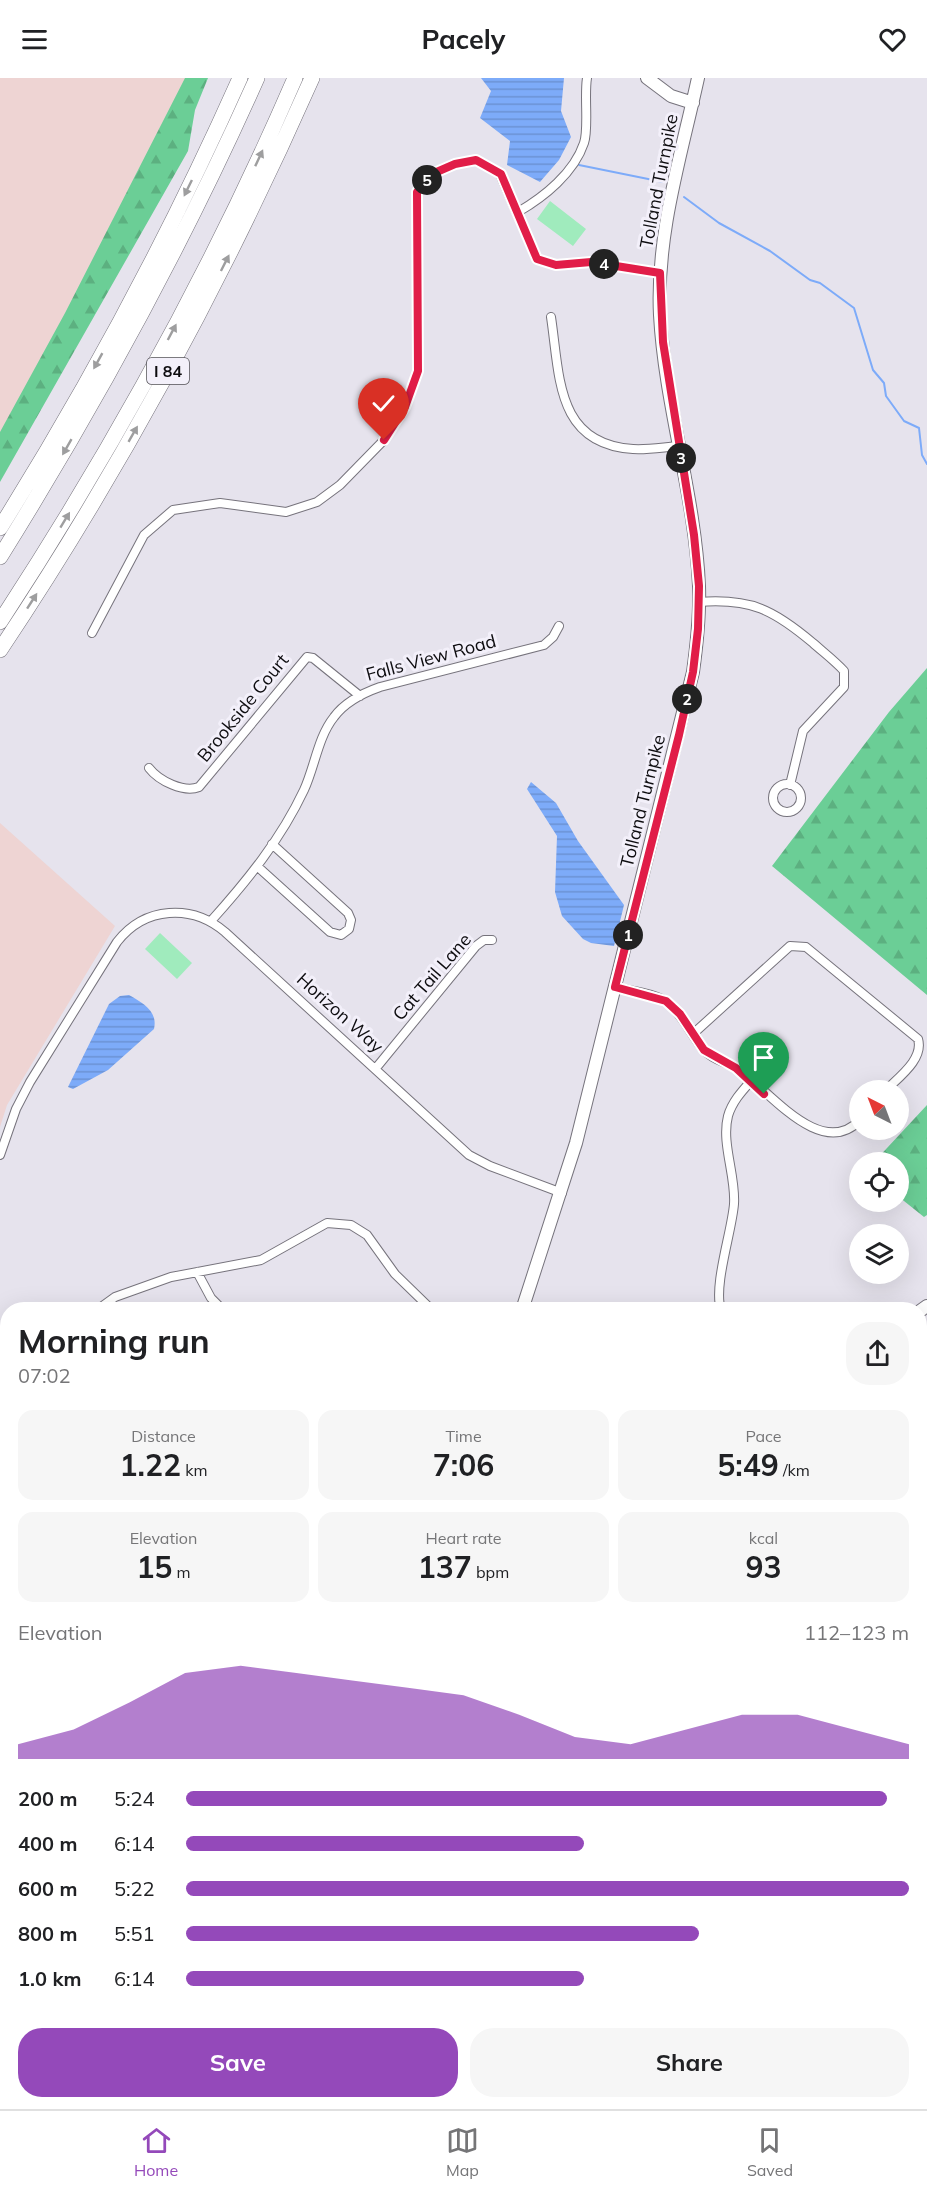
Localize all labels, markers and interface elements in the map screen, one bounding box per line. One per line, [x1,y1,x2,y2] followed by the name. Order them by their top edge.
[422,22,505,56] text: Pacely
[18,23,51,56] icon: menu
[876,23,909,56] icon: heart
[634,112,683,250] street label: Tolland Turnpike
[254,148,264,166] one-way arrow
[412,165,442,195] pin: 5
[422,170,432,190] text: 5
[184,179,194,197] one-way arrow
[589,249,619,279] pin: 4
[220,254,230,271] one-way arrow
[599,254,609,274] text: 4
[167,323,177,340] one-way arrow
[93,353,103,370] one-way arrow
[147,358,189,384] road number: I 84
[358,378,409,440] pin
[367,387,400,420] icon: check
[128,426,138,443] one-way arrow
[61,439,72,455] one-way arrow
[666,443,696,473] pin: 3
[676,448,686,468] text: 3
[59,512,70,528] one-way arrow
[26,593,37,609] one-way arrow
[363,629,498,686] street label: Falls View Road
[192,649,293,766] street label: Brookside Court
[672,684,702,714] pin: 2
[682,689,692,709] text: 2
[615,732,670,870] street label: Tolland Turnpike
[613,920,643,950] pin: 1
[623,925,633,945] text: 1
[387,928,476,1025] street label: Cat Tail Lane
[292,968,389,1058] street label: Horizon Way
[738,1032,789,1094] pin
[747,1041,780,1074] icon: arrive
[849,1080,909,1140] north arrow
[849,1080,909,1284] map controls
[849,1152,909,1212] button: locate
[849,1224,909,1284] button: layers
[18,1320,210,1361] text: Morning run
[846,1322,909,1385] button: share
[18,1363,71,1388] text: 07:02
[131,1426,196,1446] text: Distance
[445,1426,482,1446] text: Time
[745,1426,782,1446] text: Pace
[120,1446,181,1484] text: 1.22
[433,1446,494,1484] text: 7:06
[717,1446,779,1484] text: 5:49
[181,1460,207,1480] text: km
[779,1460,810,1480] text: /km
[130,1528,197,1548] text: Elevation
[425,1528,502,1548] text: Heart rate
[749,1528,778,1548] text: kcal
[136,1548,172,1586] text: 15
[418,1548,472,1586] text: 137
[746,1548,782,1586] text: 93
[172,1562,191,1582] text: m
[472,1562,509,1582] text: bpm
[18,1620,103,1645] text: Elevation
[804,1620,909,1645] text: 112–123 m
[18,1786,77,1811] text: 200 m
[114,1786,155,1811] text: 5:24
[18,1831,77,1856] text: 400 m
[114,1831,155,1856] text: 6:14
[18,1876,77,1901] text: 600 m
[114,1876,155,1901] text: 5:22
[18,1921,77,1946] text: 800 m
[114,1921,155,1946] text: 5:51
[18,1966,81,1991] text: 1.0 km
[114,1966,155,1991] text: 6:14
[18,2028,458,2097] button: Save
[470,2028,909,2097] button: Share
[134,2124,178,2180] tab: Home
[446,2124,479,2180] tab: Map
[747,2124,793,2180] tab: Saved

